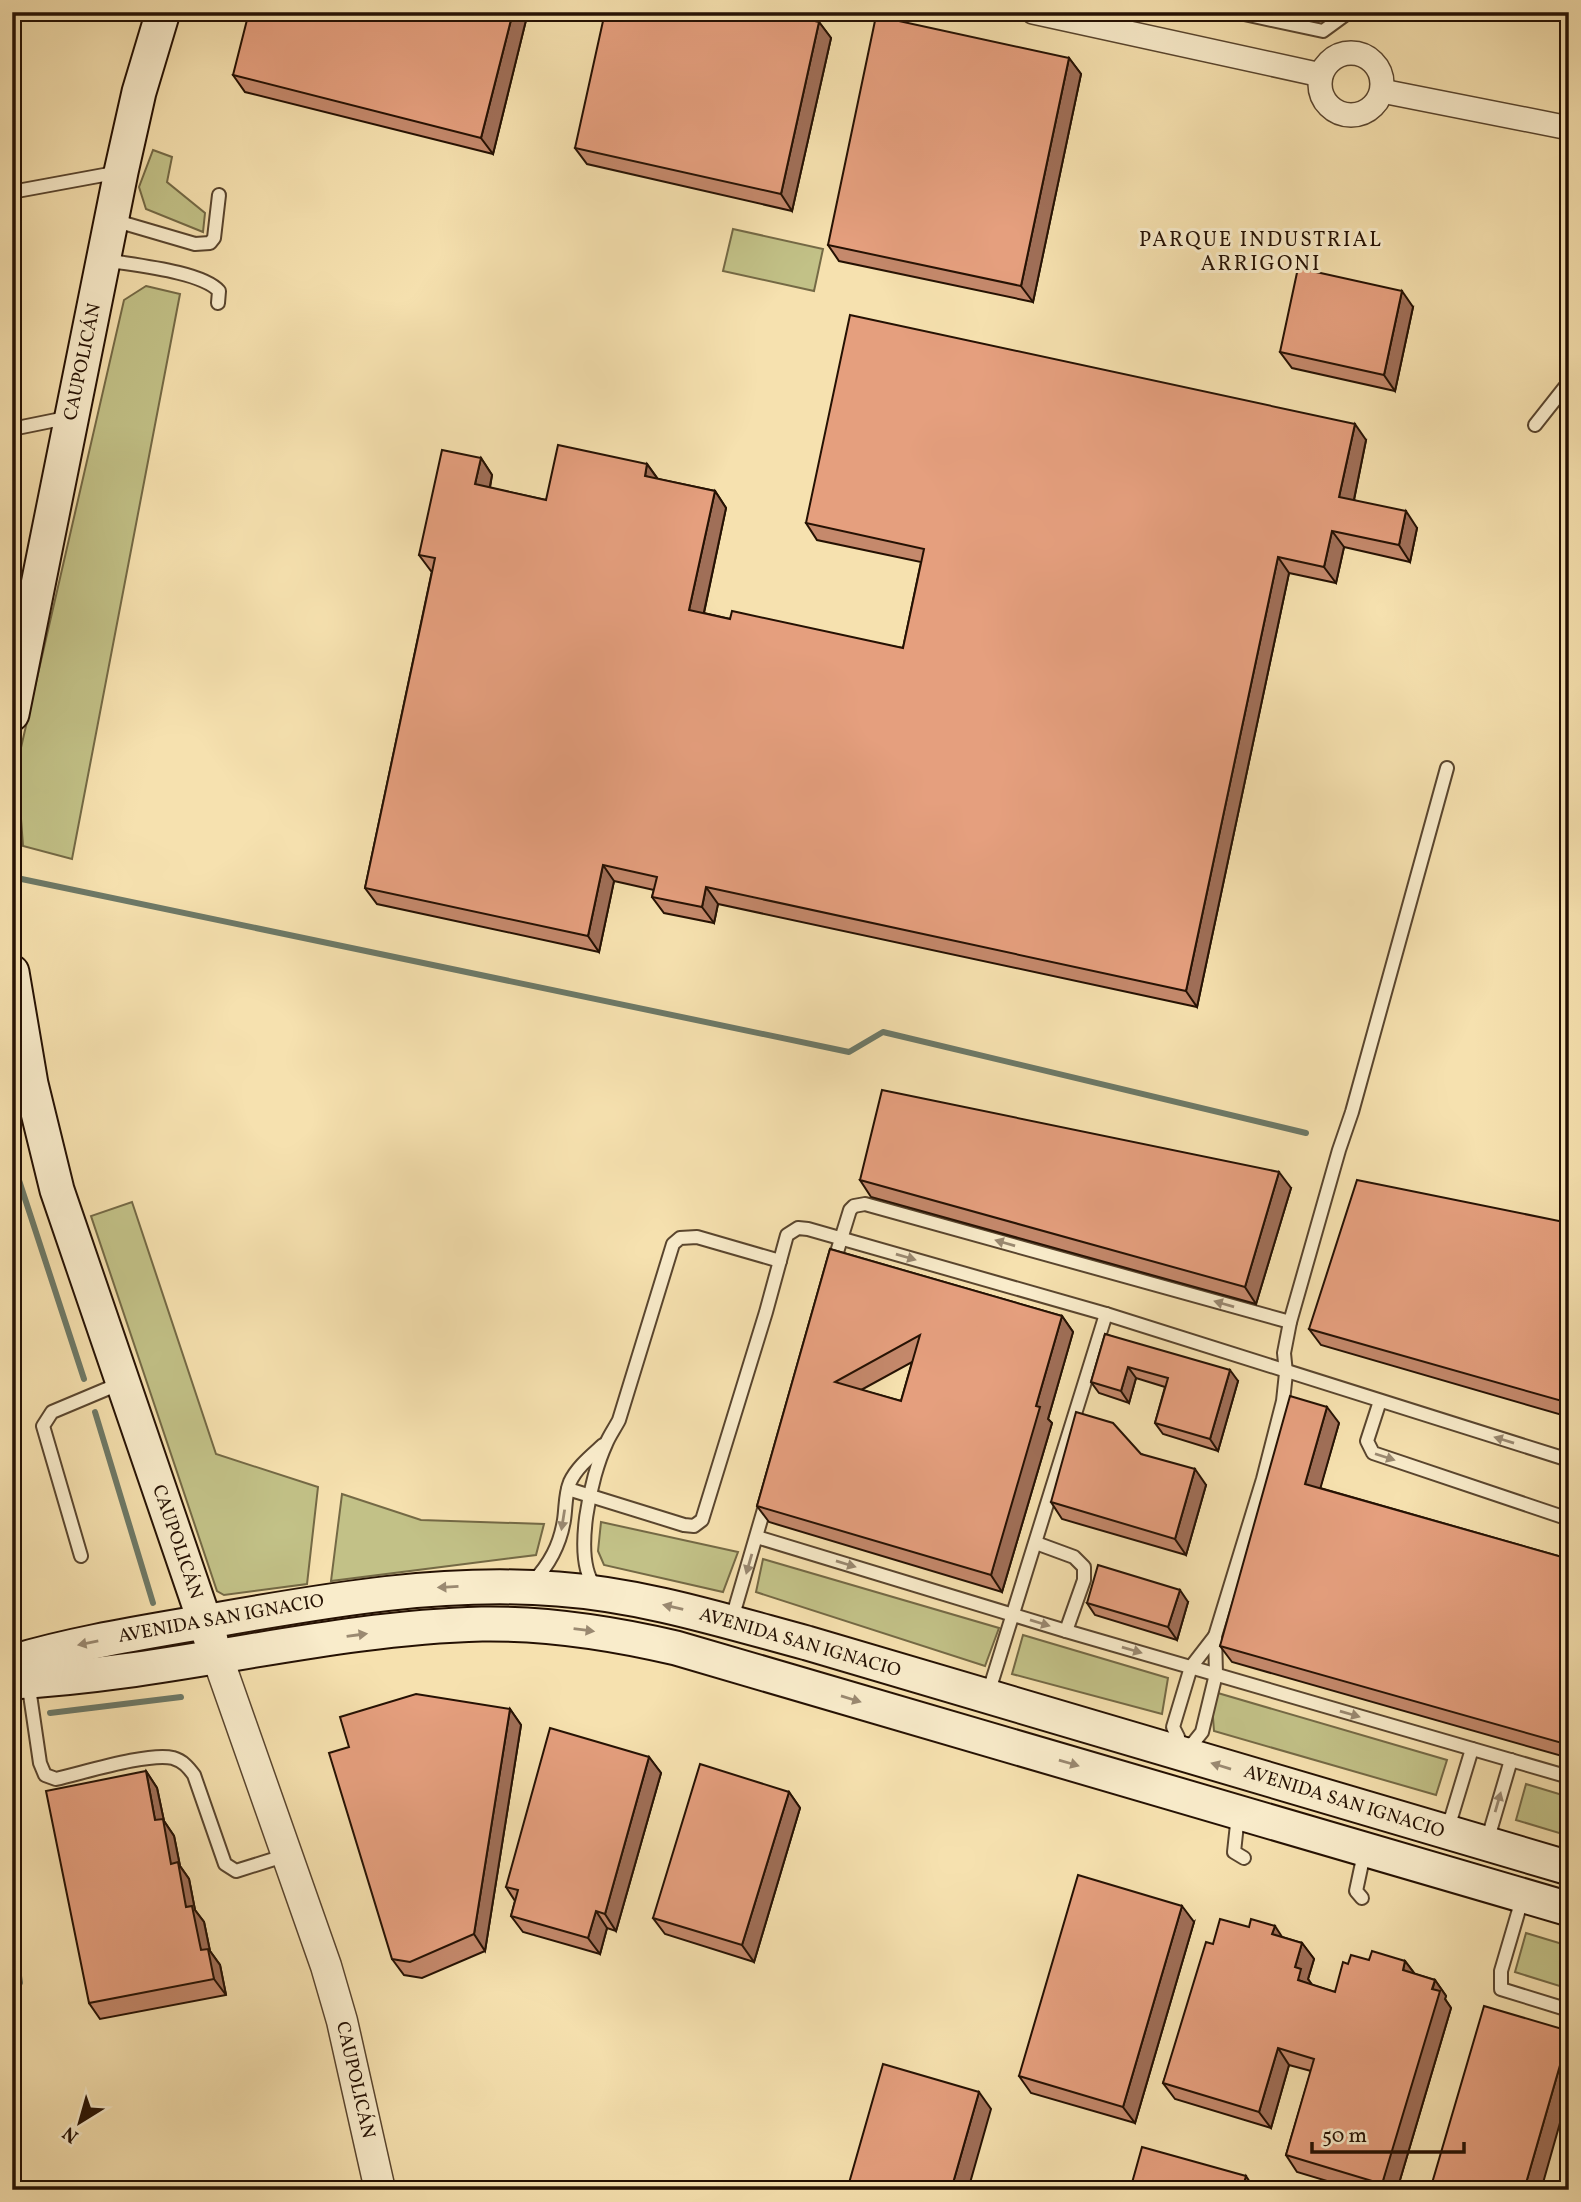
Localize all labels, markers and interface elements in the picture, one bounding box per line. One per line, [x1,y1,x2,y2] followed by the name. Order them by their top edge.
[1139,226,1383,279] district label: PARQUE INDUSTRIAL ARRIGONI
[58,301,108,423] street label: CAUPOLICÁN
[994,1237,1016,1248] one-way arrow
[896,1253,917,1263] one-way arrow
[1213,1298,1235,1309] one-way arrow
[1493,1434,1514,1445] one-way arrow
[1375,1453,1396,1463] one-way arrow
[145,1481,209,1603] street label: CAUPOLICÁN
[557,1509,568,1531] one-way arrow
[743,1553,754,1575] one-way arrow
[835,1559,856,1569] one-way arrow
[436,1582,458,1593] one-way arrow
[116,1588,326,1650] street label: AVENIDA SAN IGNACIO
[662,1602,684,1613] one-way arrow
[696,1602,904,1684] street label: AVENIDA SAN IGNACIO
[1030,1618,1051,1628] one-way arrow
[573,1625,595,1636] one-way arrow
[346,1629,368,1640] one-way arrow
[77,1637,99,1648] one-way arrow
[1121,1645,1143,1656] one-way arrow
[841,1695,862,1705] one-way arrow
[1340,1709,1361,1719] one-way arrow
[1059,1758,1081,1769] one-way arrow
[1240,1759,1448,1845] street label: AVENIDA SAN IGNACIO
[1211,1760,1232,1770] one-way arrow
[1494,1791,1504,1812] one-way arrow
[329,2019,381,2141] street label: CAUPOLICÁN
[46,2086,116,2156] north arrow
[1312,2111,1464,2155] scale bar
[57,2119,84,2149] text: N
[1322,2122,1367,2151] text: 50 m

